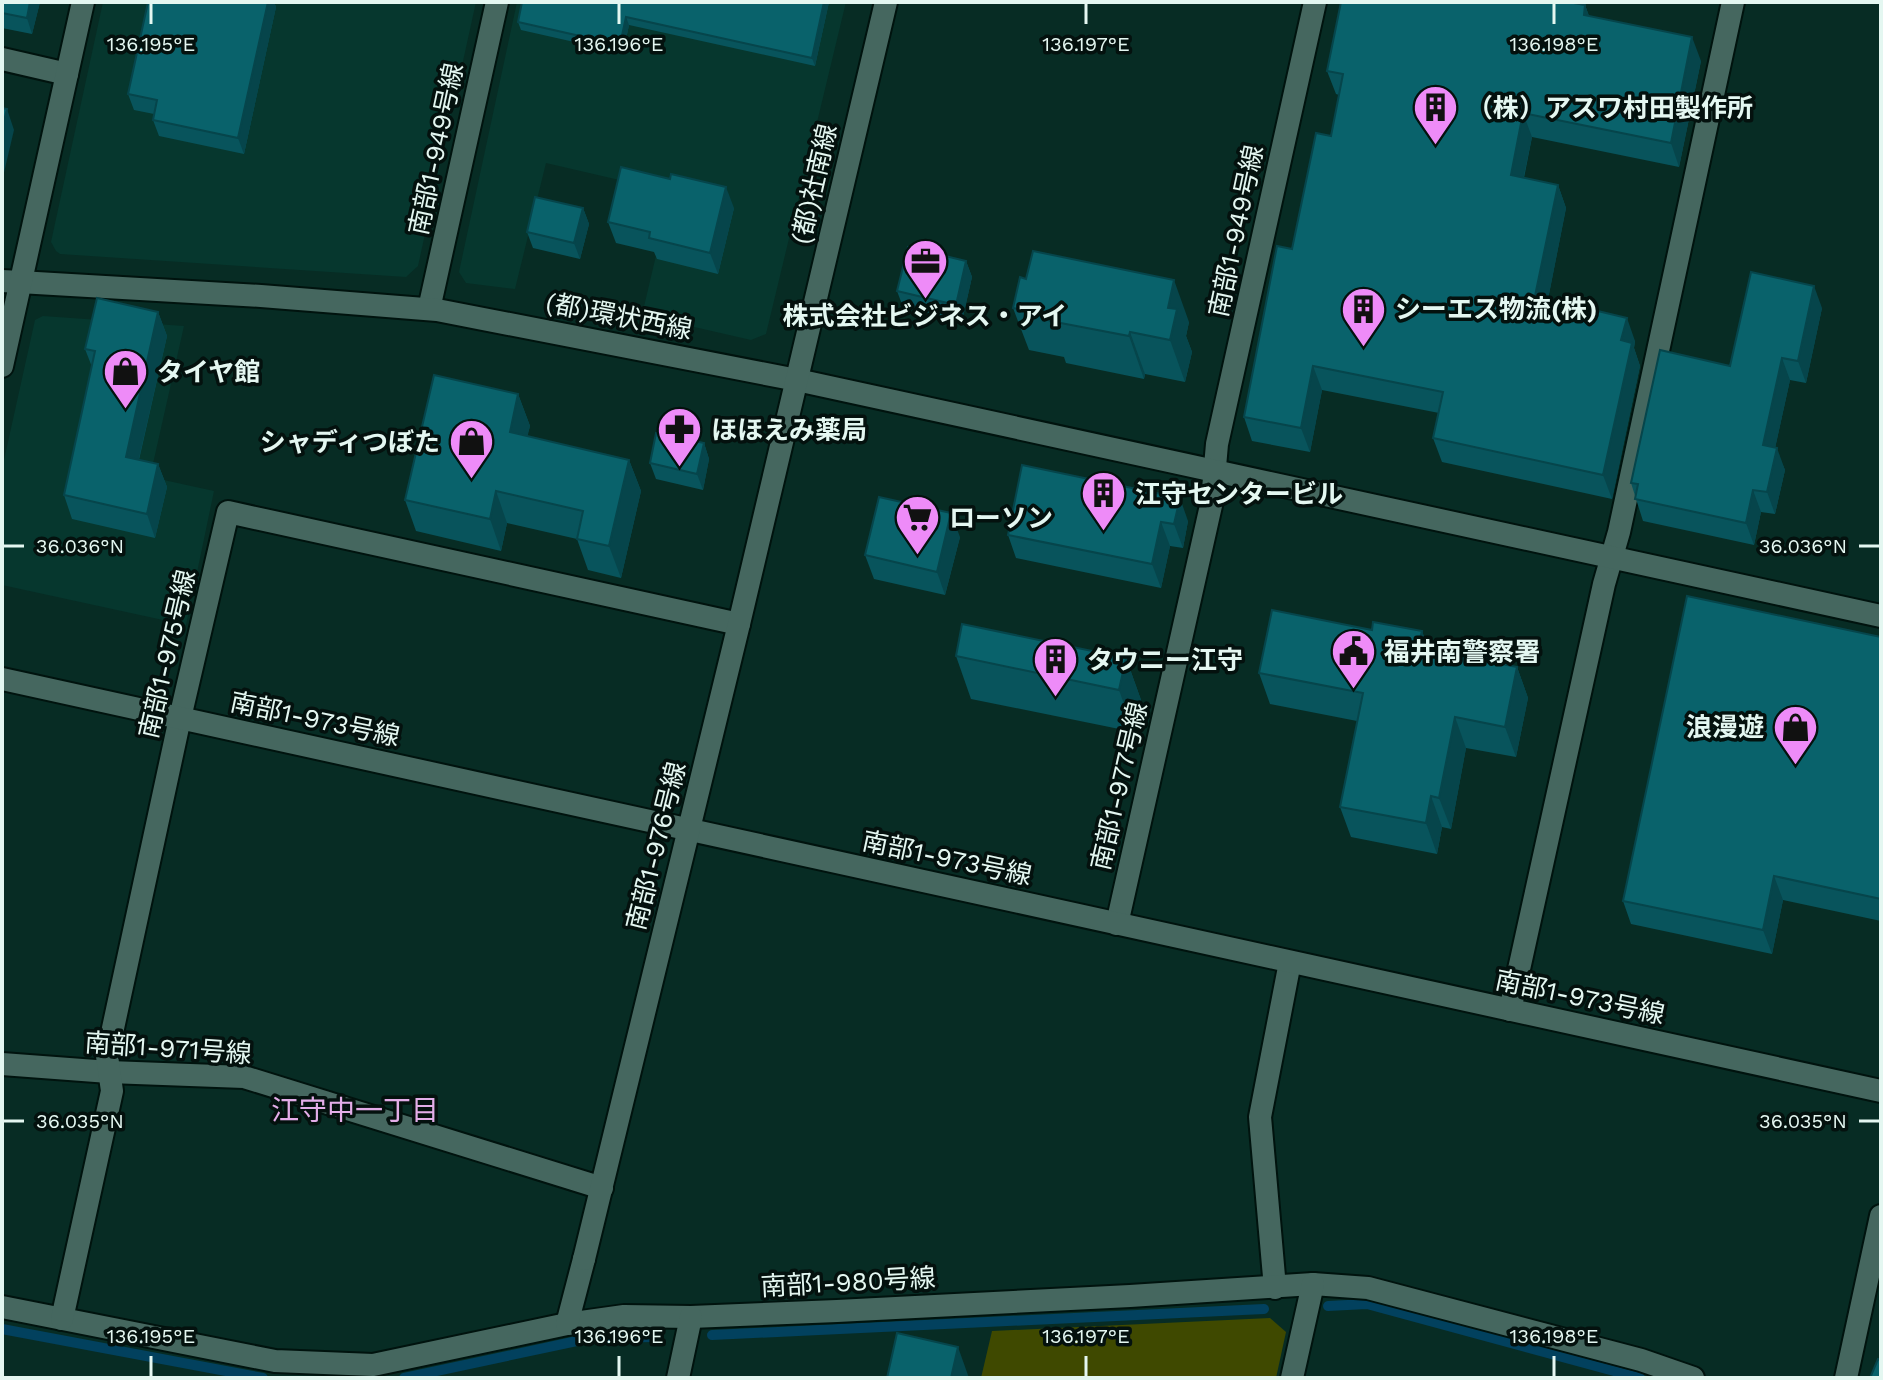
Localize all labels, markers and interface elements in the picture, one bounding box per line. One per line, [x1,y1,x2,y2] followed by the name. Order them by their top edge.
[107,32,195,56] text: 136.195°E
[575,32,663,56] text: 136.196°E
[1042,32,1130,56] text: 136.197°E
[1510,32,1599,56] text: 136.198°E
[403,60,469,238] street label: 南部1-949号線
[1412,84,1460,147] building icon: （株）アスワ村田製作所
[1467,93,1753,123] place label: （株）アスワ村田製作所
[786,121,842,247] street label: (都)社南線
[1203,142,1269,320] street label: 南部1-949号線
[901,237,949,300] office icon: 株式会社ビジネス・アイ
[1340,285,1388,348] building icon: シーエス物流(株)
[543,287,695,345] street label: (都)環状西線
[1395,294,1597,324] place label: シーエス物流(株)
[783,301,1067,331] place label: 株式会社ビジネス・アイ
[102,348,150,411] shop icon: タイヤ館
[157,357,260,387] place label: タイヤ館
[656,406,704,469] pharmacy icon: ほほえみ薬局
[711,415,867,445] place label: ほほえみ薬局
[447,418,495,481] shop icon: シャディつぼた
[260,427,440,457] place label: シャディつぼた
[1080,470,1128,533] building icon: 江守センタービル
[1135,479,1343,509] place label: 江守センタービル
[894,494,942,557] supermarket icon: ローソン
[949,503,1053,533] place label: ローソン
[36,534,124,558] text: 36.036°N
[1759,534,1847,558] text: 36.036°N
[133,567,201,741] street label: 南部1-975号線
[1329,628,1377,691] public building icon: 福井南警察署
[1032,636,1080,699] building icon: タウニー江守
[1384,637,1540,667] place label: 福井南警察署
[1087,645,1243,675] place label: タウニー江守
[228,686,402,752] street label: 南部1-973号線
[1085,699,1153,873] street label: 南部1-977号線
[1771,703,1819,766] shop icon: 浪漫遊
[1686,712,1764,742] place label: 浪漫遊
[621,759,691,933] street label: 南部1-976号線
[860,825,1034,891] street label: 南部1-973号線
[1493,964,1667,1030] street label: 南部1-973号線
[83,1027,253,1069] street label: 南部1-971号線
[271,1094,439,1127] district label: 江守中一丁目
[36,1109,124,1133] text: 36.035°N
[1759,1109,1847,1133] text: 36.035°N
[760,1262,936,1302] street label: 南部1-980号線
[107,1324,195,1348] text: 136.195°E
[575,1324,663,1348] text: 136.196°E
[1042,1324,1130,1348] text: 136.197°E
[1510,1324,1599,1348] text: 136.198°E

